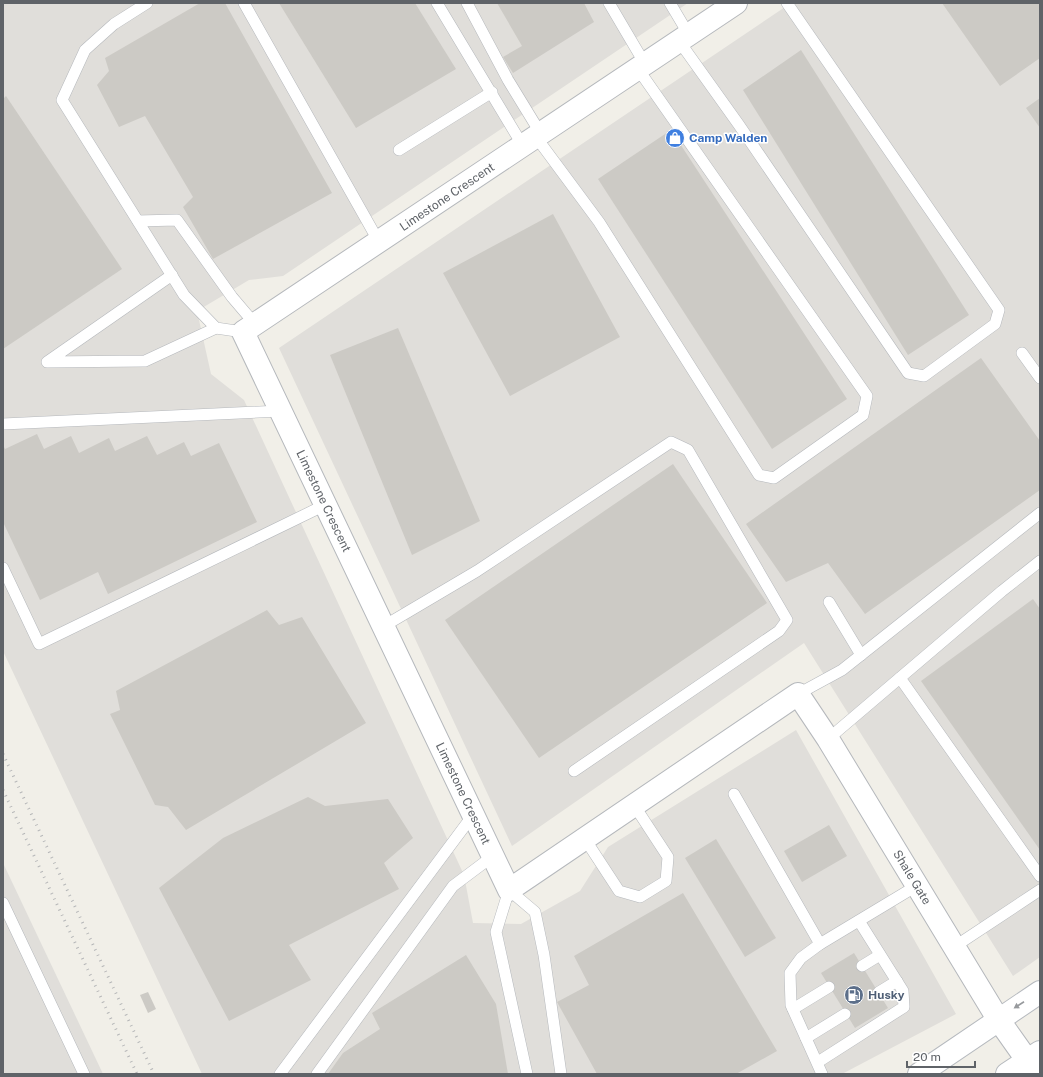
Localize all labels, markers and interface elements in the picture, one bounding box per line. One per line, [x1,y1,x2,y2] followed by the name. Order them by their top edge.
[664,127,686,149] shop icon: Camp Walden
[689,131,767,145] place label: Camp Walden
[397,160,497,234] street label: Limestone Crescent
[293,448,354,555] street label: Limestone Crescent
[433,740,493,847] street label: Limestone Crescent
[890,848,934,907] street label: Shale Gate
[843,984,865,1006] fuel station icon: Husky
[868,988,905,1002] place label: Husky
[1014,1001,1024,1009] one-way arrow
[907,1043,975,1069] scale bar
[913,1050,941,1064] text: 20 m

